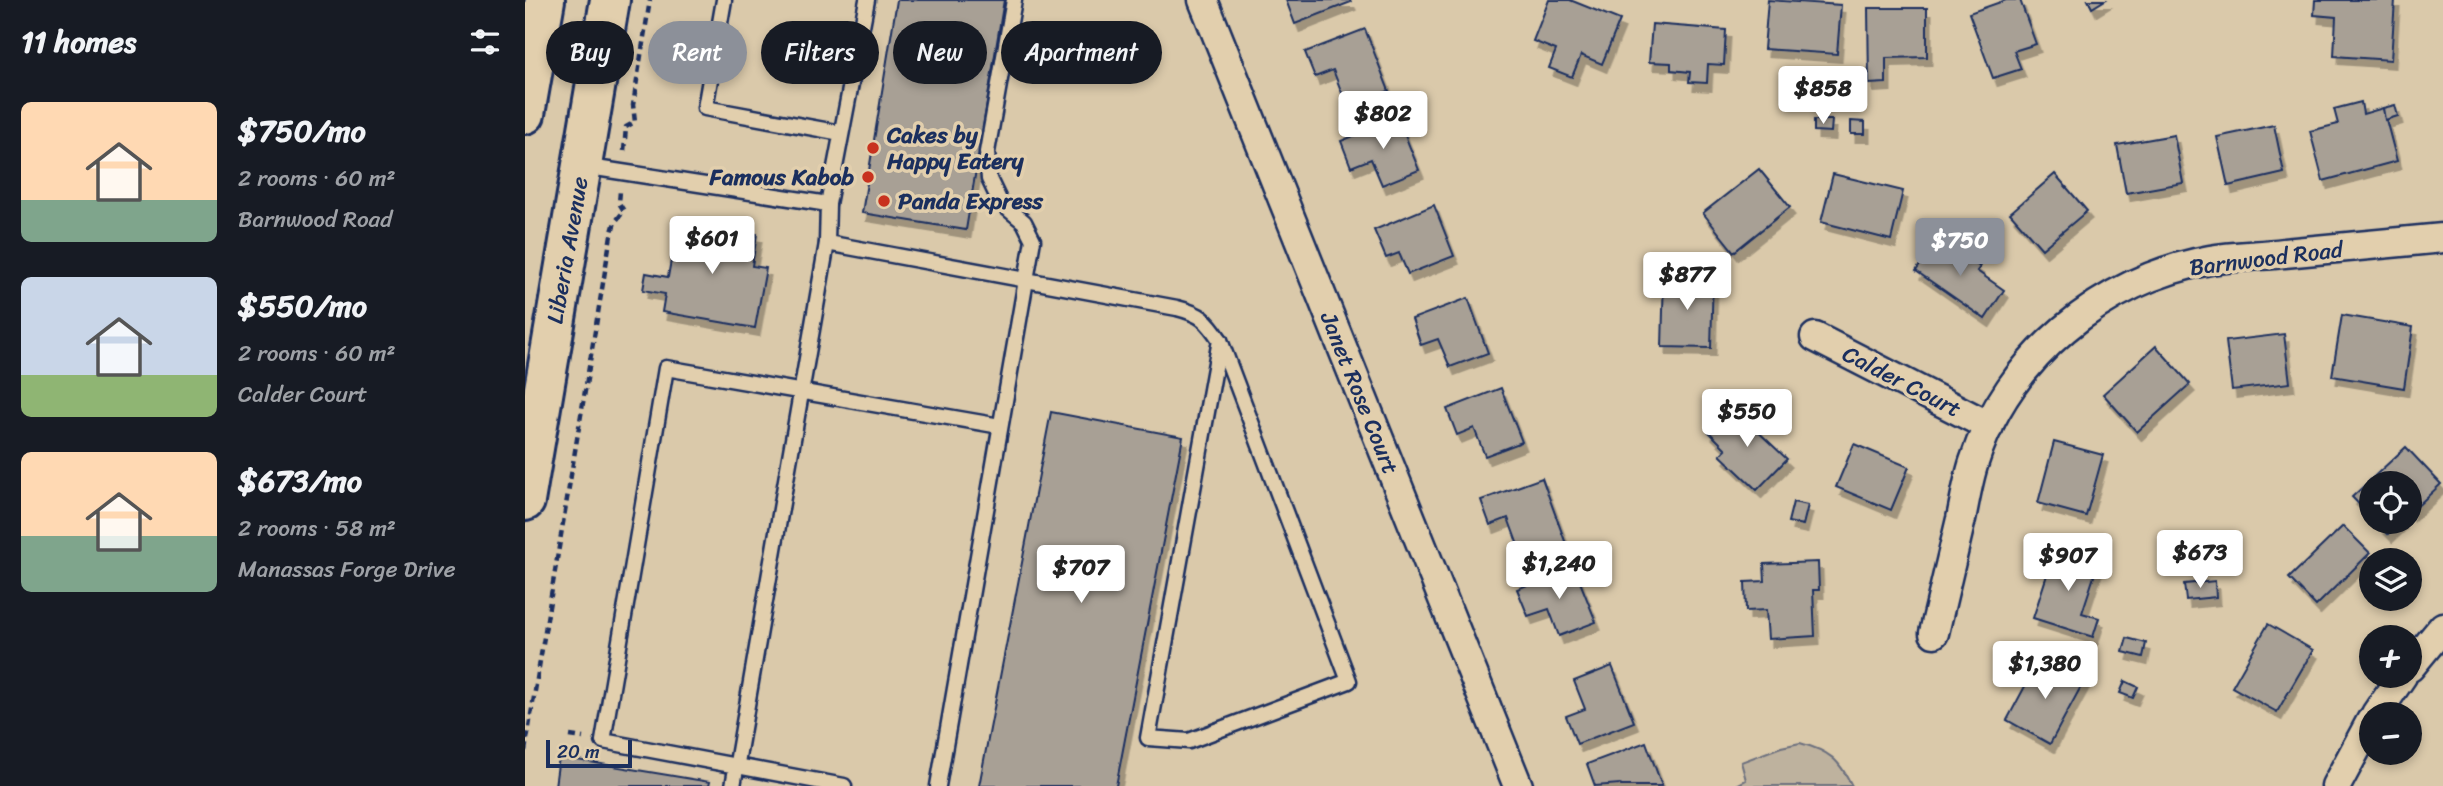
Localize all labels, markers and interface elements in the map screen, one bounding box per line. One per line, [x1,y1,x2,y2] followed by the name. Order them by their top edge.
[21,15,136,69] text: 11 homes
[546,21,634,84] chip: Buy
[648,21,747,84] chip: Rent
[761,21,879,84] chip: Filters
[893,21,987,84] chip: New
[1001,21,1162,84] chip: Apartment
[466,23,504,61] icon: filters
[1782,66,1864,126] pin: $858
[1794,68,1852,109] text: $858
[1342,92,1424,151] pin: $802
[1354,93,1412,134] text: $802
[238,104,366,158] text: $750/mo
[886,115,1025,182] place label: Cakes by Happy Eatery
[77,130,161,214] icon: home
[865,140,881,156] marker: Cakes by Happy Eatery
[709,157,854,198] place label: Famous Kabob
[238,158,396,199] text: 2 rooms · 60 m²
[860,169,876,185] marker: Famous Kabob
[534,173,601,327] street label: Liberia Avenue
[898,181,1044,222] place label: Panda Express
[876,193,892,209] marker: Panda Express
[238,199,392,240] text: Barnwood Road
[671,216,753,276] pin: $601
[686,218,738,259] text: $601
[1919,218,2001,278] pin: $750
[1931,220,1989,261] text: $750
[2187,229,2347,288] street label: Barnwood Road
[1646,252,1728,312] pin: $877
[1659,254,1715,295] text: $877
[238,279,367,333] text: $550/mo
[77,305,161,389] icon: home
[1308,305,1411,481] street label: Janet Rose Court
[238,333,396,374] text: 2 rooms · 60 m²
[1835,334,1969,429] street label: Calder Court
[238,374,367,415] text: Calder Court
[1706,390,1788,449] pin: $550
[1718,391,1776,432] text: $550
[238,454,362,508] text: $673/mo
[2359,471,2422,765] map controls
[2359,471,2422,534] button: locate
[77,480,161,564] icon: home
[238,508,396,549] text: 2 rooms · 58 m²
[2159,530,2241,590] pin: $673
[2173,532,2227,573] text: $673
[2027,534,2109,593] pin: $907
[2039,535,2097,576] text: $907
[1502,542,1616,601] pin: $1,240
[1522,543,1596,584] text: $1,240
[1040,546,1122,605] pin: $707
[1053,547,1109,588] text: $707
[2359,548,2422,611] button: layers
[238,549,456,590] text: Manassas Forge Drive
[2359,625,2422,688] button: +
[1988,642,2102,701] pin: $1,380
[2009,643,2081,684] text: $1,380
[2359,702,2422,765] button: −
[557,735,600,768] text: 20 m
[546,737,632,769] scale bar

